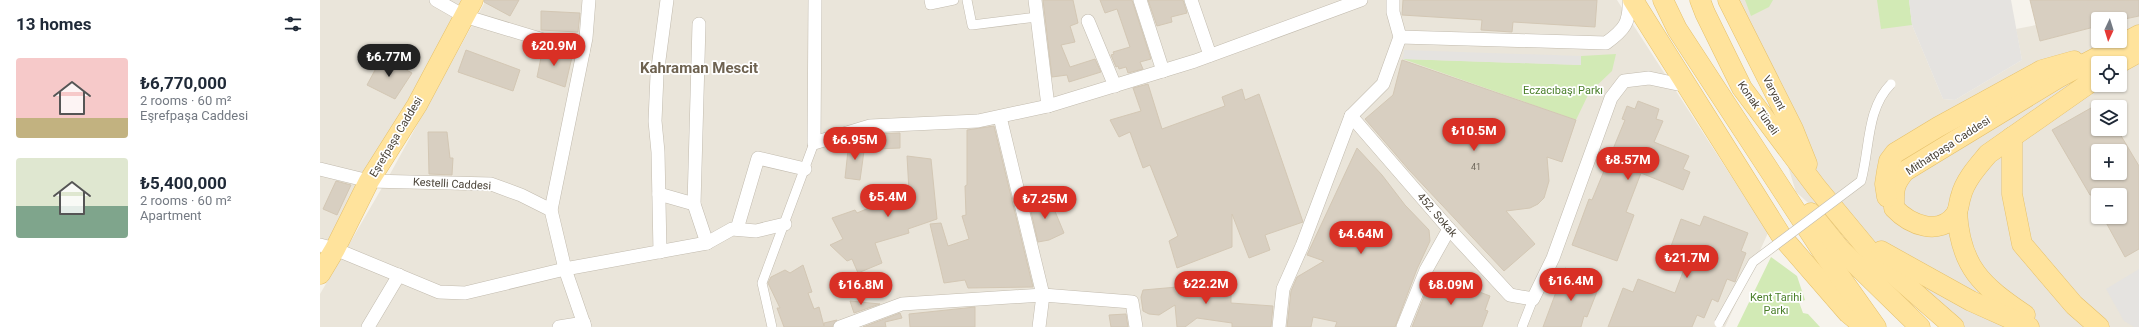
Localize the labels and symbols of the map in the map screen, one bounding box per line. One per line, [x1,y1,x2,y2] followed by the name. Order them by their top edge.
[2091,12,2127,48] north arrow
[521,33,587,67] pin: ₺20.9M
[356,44,422,78] pin: ₺6.77M
[640,59,758,77] district label: Kahraman Mescit
[1760,73,1788,113] street label: Varyant
[1735,79,1781,137] street label: Konak Tüneli
[1523,84,1603,97] park label: Eczacıbaşı Parkı
[367,94,425,180] street label: Eşrefpaşa Caddesi
[1903,114,1993,178] street label: Mithatpaşa Caddesi
[1441,118,1507,152] pin: ₺10.5M
[822,127,888,161] pin: ₺6.95M
[1595,147,1661,181] pin: ₺8.57M
[1471,162,1481,172] house number: 41
[413,175,491,193] street label: Kestelli Caddesi
[860,184,916,218] pin: ₺5.4M
[1012,186,1078,220] pin: ₺7.25M
[1414,190,1460,240] street label: 452. Sokak
[1328,221,1394,255] pin: ₺4.64M
[1654,245,1720,279] pin: ₺21.7M
[1538,268,1604,302] pin: ₺16.4M
[1173,271,1239,305] pin: ₺22.2M
[828,272,894,306] pin: ₺16.8M
[1418,272,1484,306] pin: ₺8.09M
[1750,291,1802,317] park label: Kent Tarihi Parkı

